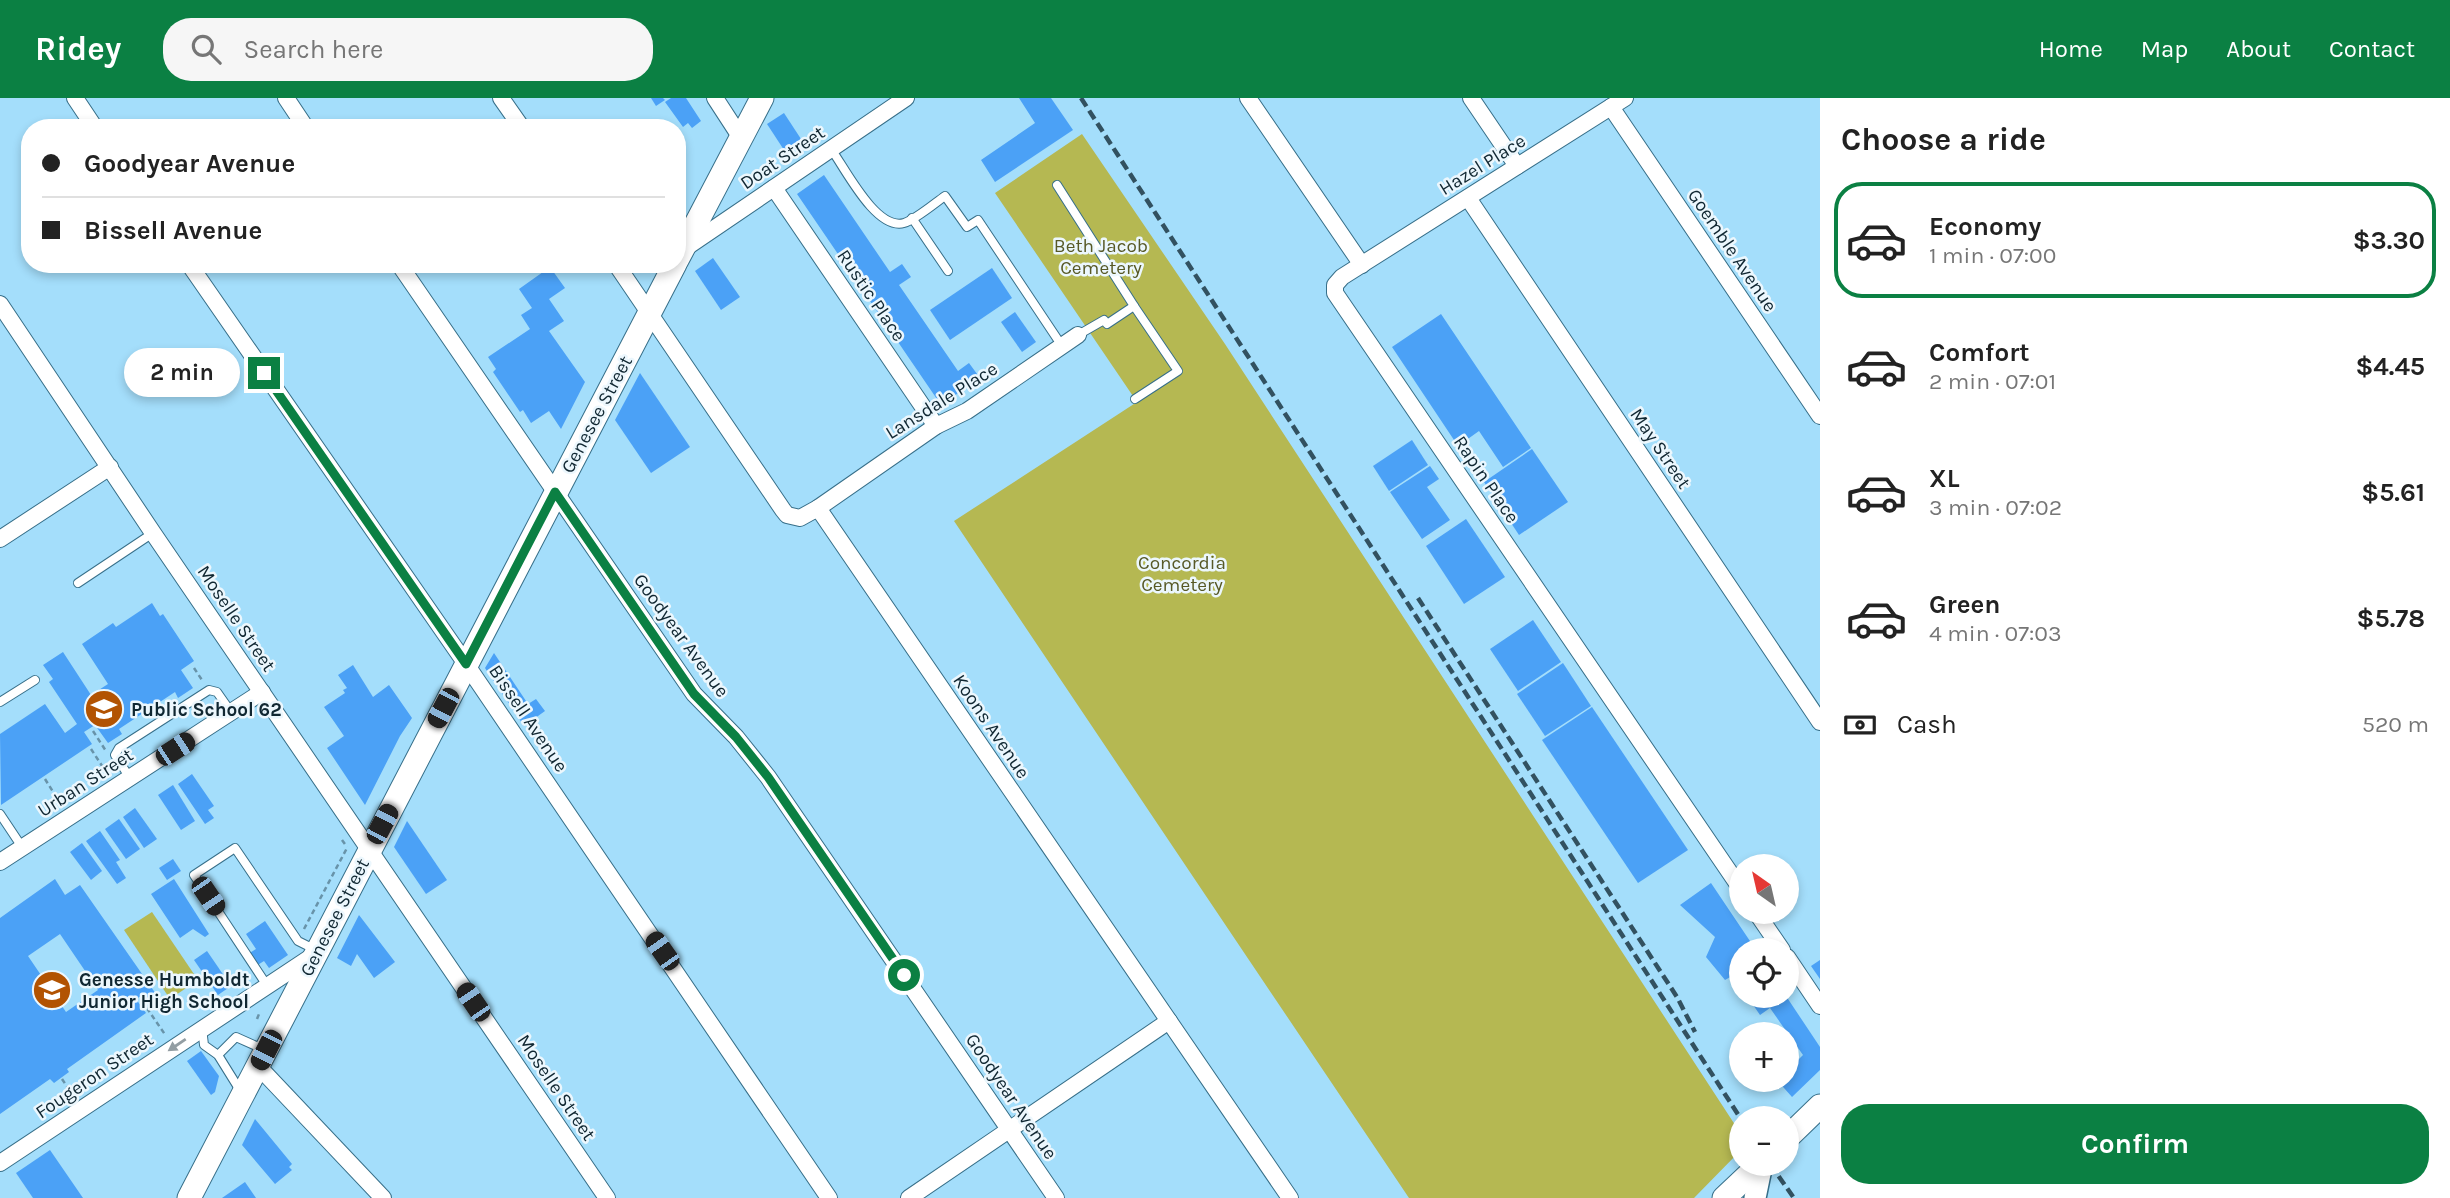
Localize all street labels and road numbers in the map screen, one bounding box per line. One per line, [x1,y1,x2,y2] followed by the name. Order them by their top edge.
[736,122,829,194] street label: Doat Street
[1435,130,1530,200] street label: Hazel Place
[1683,185,1781,316] street label: Goemble Avenue
[832,245,910,346] street label: Rustic Place
[557,352,637,477] street label: Genesee Street
[881,358,1002,444] street label: Lansdale Place
[1625,404,1695,493] street label: May Street
[1449,432,1523,527] street label: Rapin Place
[193,561,280,676] street label: Moselle Street
[629,570,733,702] street label: Goodyear Avenue
[484,661,572,776] street label: Bissell Avenue
[948,670,1034,783] street label: Koons Avenue
[34,744,137,822] street label: Urban Street
[296,855,374,980] street label: Genesee Street
[32,1028,158,1123] street label: Fougeron Street
[961,1029,1061,1164] street label: Goodyear Avenue
[513,1030,600,1145] street label: Moselle Street

